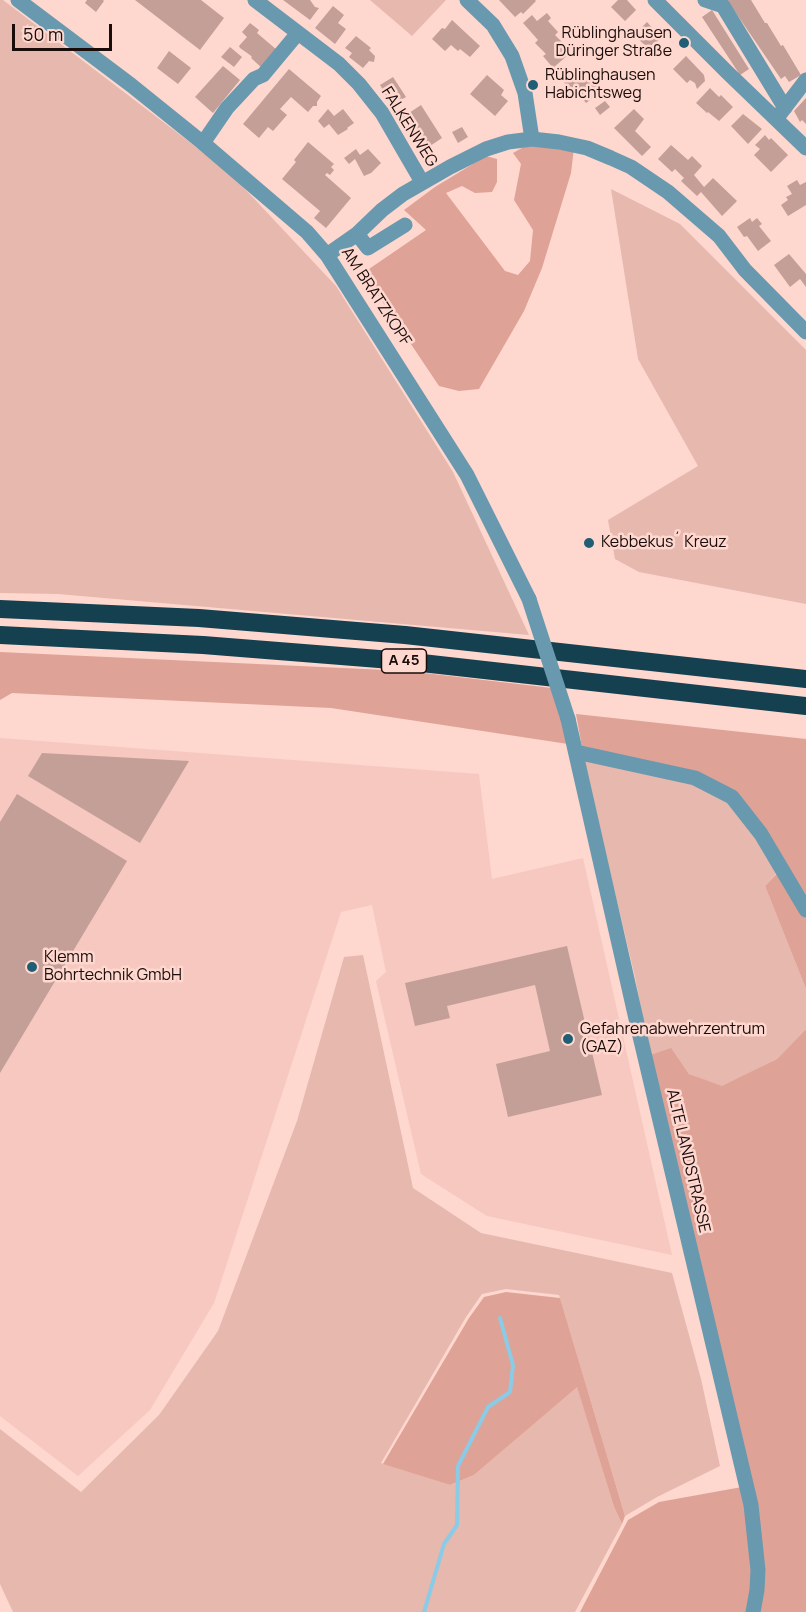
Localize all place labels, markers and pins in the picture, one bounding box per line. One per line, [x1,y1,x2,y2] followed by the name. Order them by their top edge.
[555,24,672,62] place label: Rüblinghausen Düringer Straße
[677,36,691,50] marker: Rüblinghausen Düringer Straße
[545,66,655,104] place label: Rüblinghausen Habichtsweg
[526,78,540,92] marker: Rüblinghausen Habichtsweg
[601,533,727,553] place label: Kebbekus´ Kreuz
[582,536,596,550] marker: Kebbekus´ Kreuz
[44,948,182,986] place label: Klemm Bohrtechnik GmbH
[25,960,39,974] marker: Klemm Bohrtechnik GmbH
[580,1020,765,1058] place label: Gefahrenabwehrzentrum (GAZ)
[561,1032,575,1046] marker: Gefahrenabwehrzentrum (GAZ)

